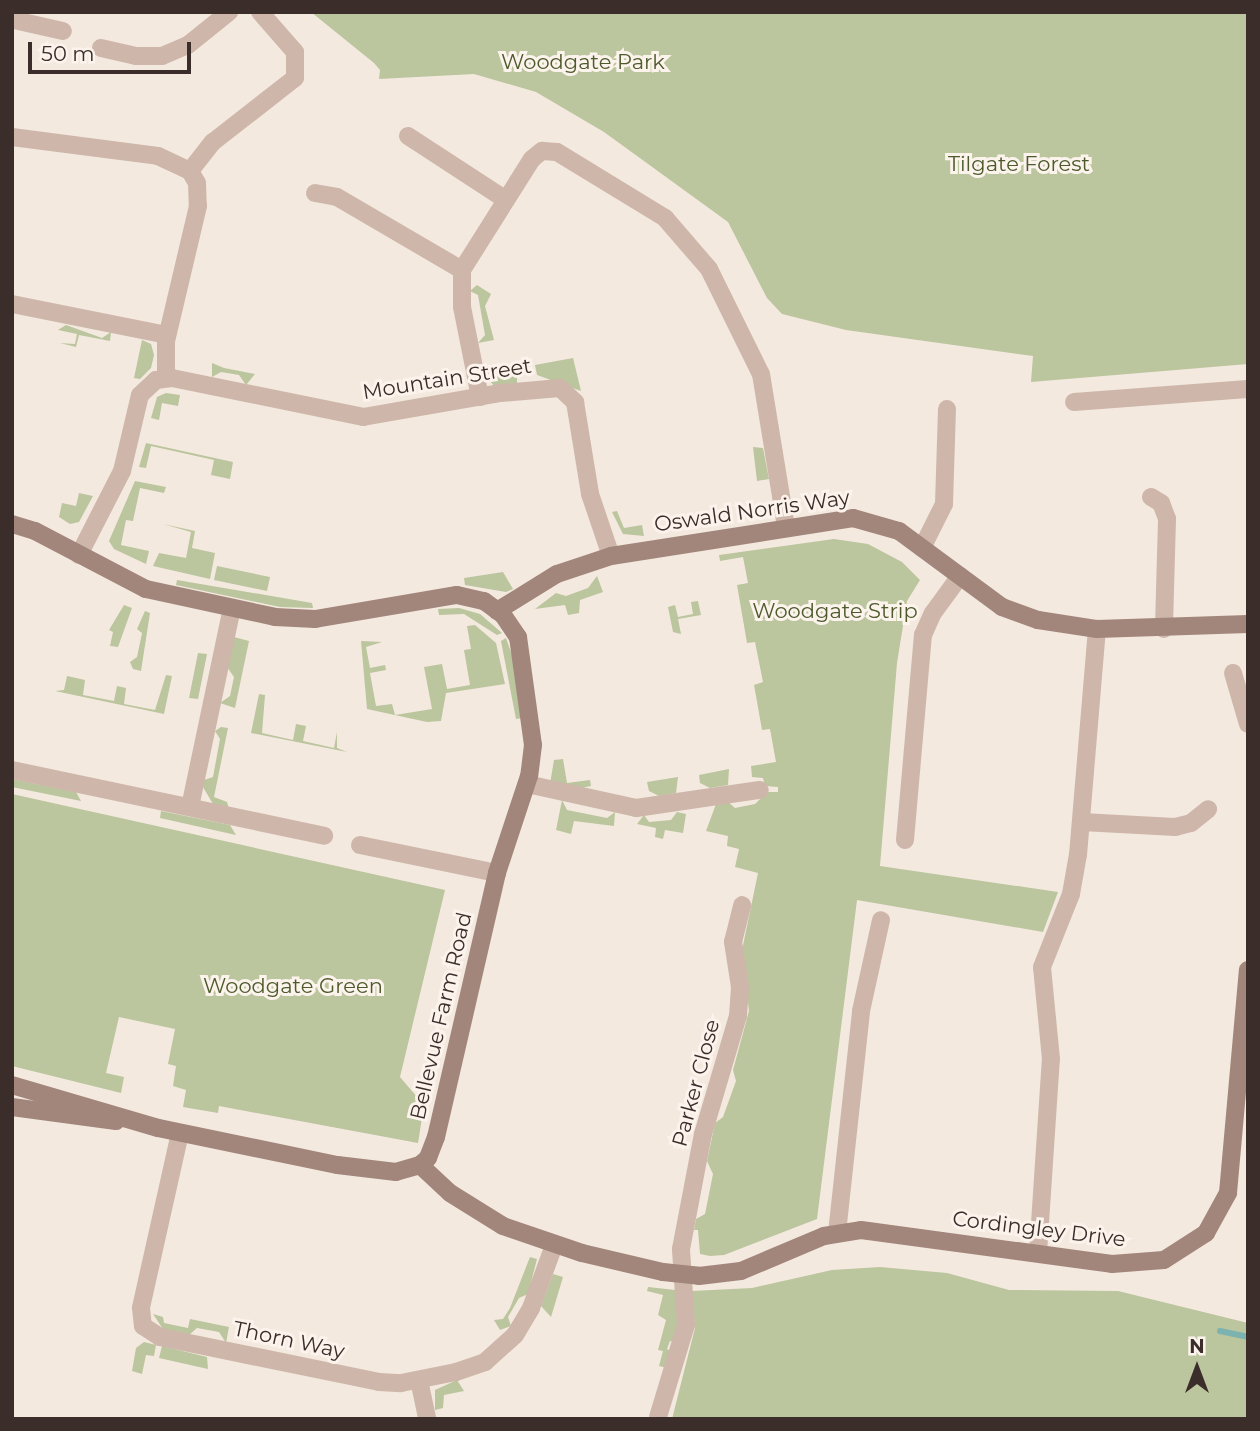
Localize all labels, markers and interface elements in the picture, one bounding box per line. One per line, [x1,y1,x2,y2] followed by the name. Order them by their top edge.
[32,28,194,72] scale bar
[41,41,95,66] text: 50 m
[501,49,665,75] park label: Woodgate Park
[948,151,1090,177] park label: Tilgate Forest
[361,353,533,405] street label: Mountain Street
[653,485,851,537] street label: Oswald Norris Way
[752,598,918,624] park label: Woodgate Strip
[405,910,477,1122] street label: Bellevue Farm Road
[203,973,383,999] park label: Woodgate Green
[667,1017,725,1149] street label: Parker Close
[951,1206,1127,1252] street label: Cordingley Drive
[231,1316,347,1364] street label: Thorn Way
[1162,1333,1232,1403] north arrow
[1189,1335,1205,1358] text: N

